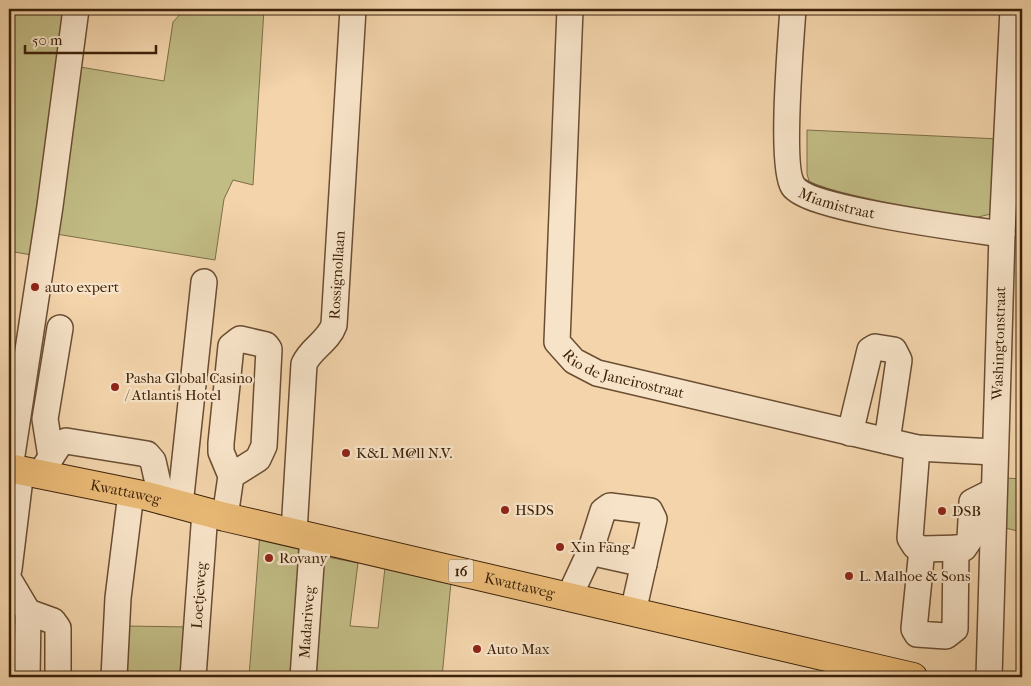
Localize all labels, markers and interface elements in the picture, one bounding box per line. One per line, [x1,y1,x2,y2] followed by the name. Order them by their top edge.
[25,22,156,54] scale bar
[32,31,63,49] text: 50 m
[796,184,877,223] street label: Miamistraat
[325,230,349,320] street label: Rossignollaan
[45,278,120,296] place label: auto expert
[29,281,41,293] marker: auto expert
[988,285,1009,401] street label: Washingtonstraat
[559,345,687,402] street label: Rio de Janeirostraat
[124,369,253,404] place label: Pasha Global Casino / Atlantis Hotel
[109,381,121,393] marker: Pasha Global Casino / Atlantis Hotel
[356,444,453,462] place label: K&L M@ll N.V.
[340,447,352,459] marker: K&L M@ll N.V.
[89,476,164,509] street label: Kwattaweg
[515,501,554,519] place label: HSDS
[952,502,981,520] place label: DSB
[499,504,511,516] marker: HSDS
[936,505,948,517] marker: DSB
[570,538,631,556] place label: Xin Fang
[554,541,566,553] marker: Xin Fang
[279,549,329,567] place label: Rovany
[263,552,275,564] marker: Rovany
[188,560,210,629] street label: Loetjeweg
[448,560,474,582] road number: 16
[859,567,971,585] place label: L. Malhoe & Sons
[483,569,557,603] street label: Kwattaweg
[843,570,855,582] marker: L. Malhoe & Sons
[295,584,319,659] street label: Madariweg
[486,640,550,658] place label: Auto Max
[471,643,483,655] marker: Auto Max

